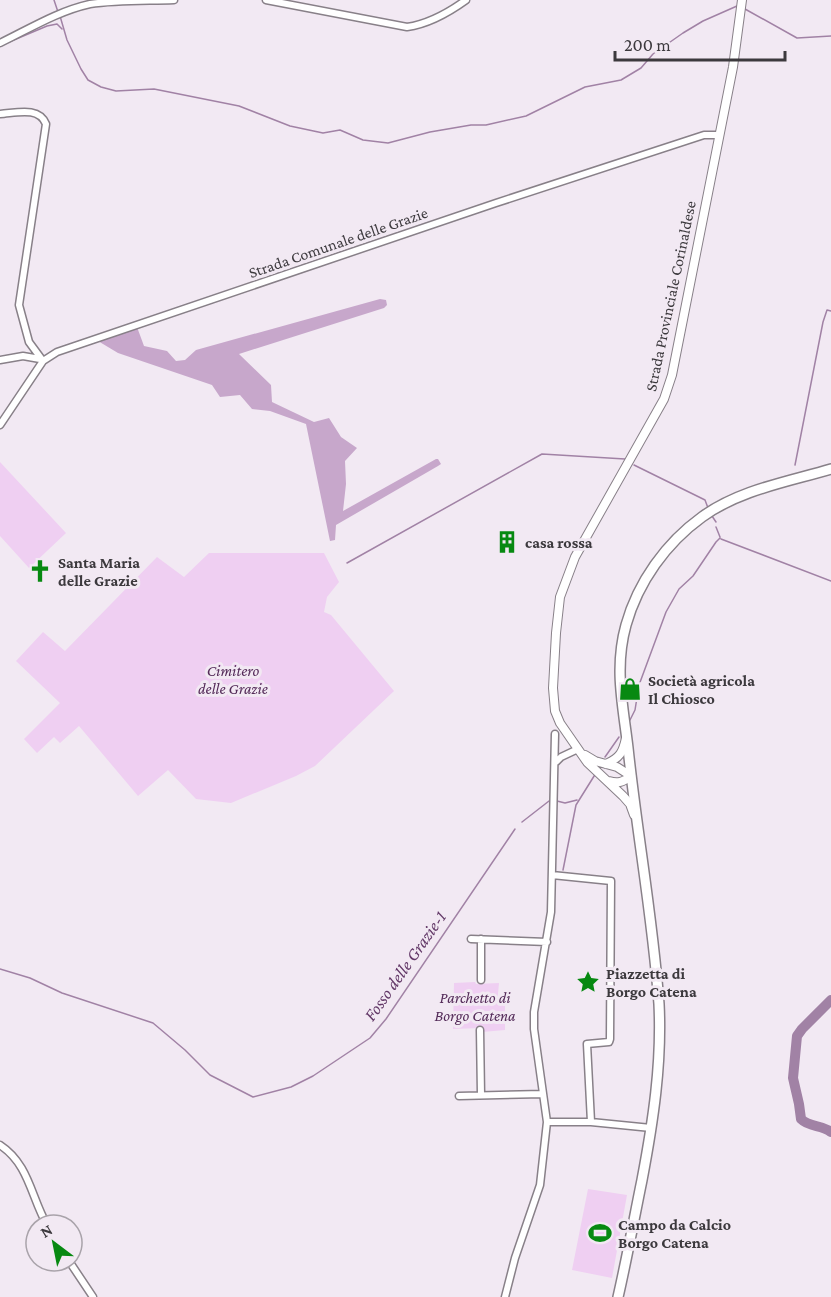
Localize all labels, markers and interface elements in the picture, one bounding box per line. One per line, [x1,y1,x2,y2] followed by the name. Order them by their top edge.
[615,24,784,62] scale bar
[624,35,671,55] text: 200 m
[642,199,699,393] street label: Strada Provinciale Corinaldese
[246,204,430,281] street label: Strada Comunale delle Grazie
[494,529,520,555] building icon: casa rossa
[525,534,593,551] place label: casa rossa
[58,554,140,589] place label: Santa Maria delle Grazie
[27,558,53,584] church icon: Santa Maria delle Grazie
[198,662,268,697] park label: Cimitero delle Grazie
[648,672,755,707] place label: Società agricola Il Chiosco
[617,676,643,702] shop icon: Società agricola Il Chiosco
[360,907,450,1025] water label: Fosso delle Grazie-1
[606,965,697,1000] place label: Piazzetta di Borgo Catena
[575,969,601,995] place icon: Piazzetta di Borgo Catena
[434,989,516,1025] park label: Parchetto di Borgo Catena
[24,1213,84,1273] north arrow
[618,1216,731,1251] place label: Campo da Calcio Borgo Catena
[587,1220,613,1246] sports icon: Campo da Calcio Borgo Catena
[37,1221,56,1241] text: N

